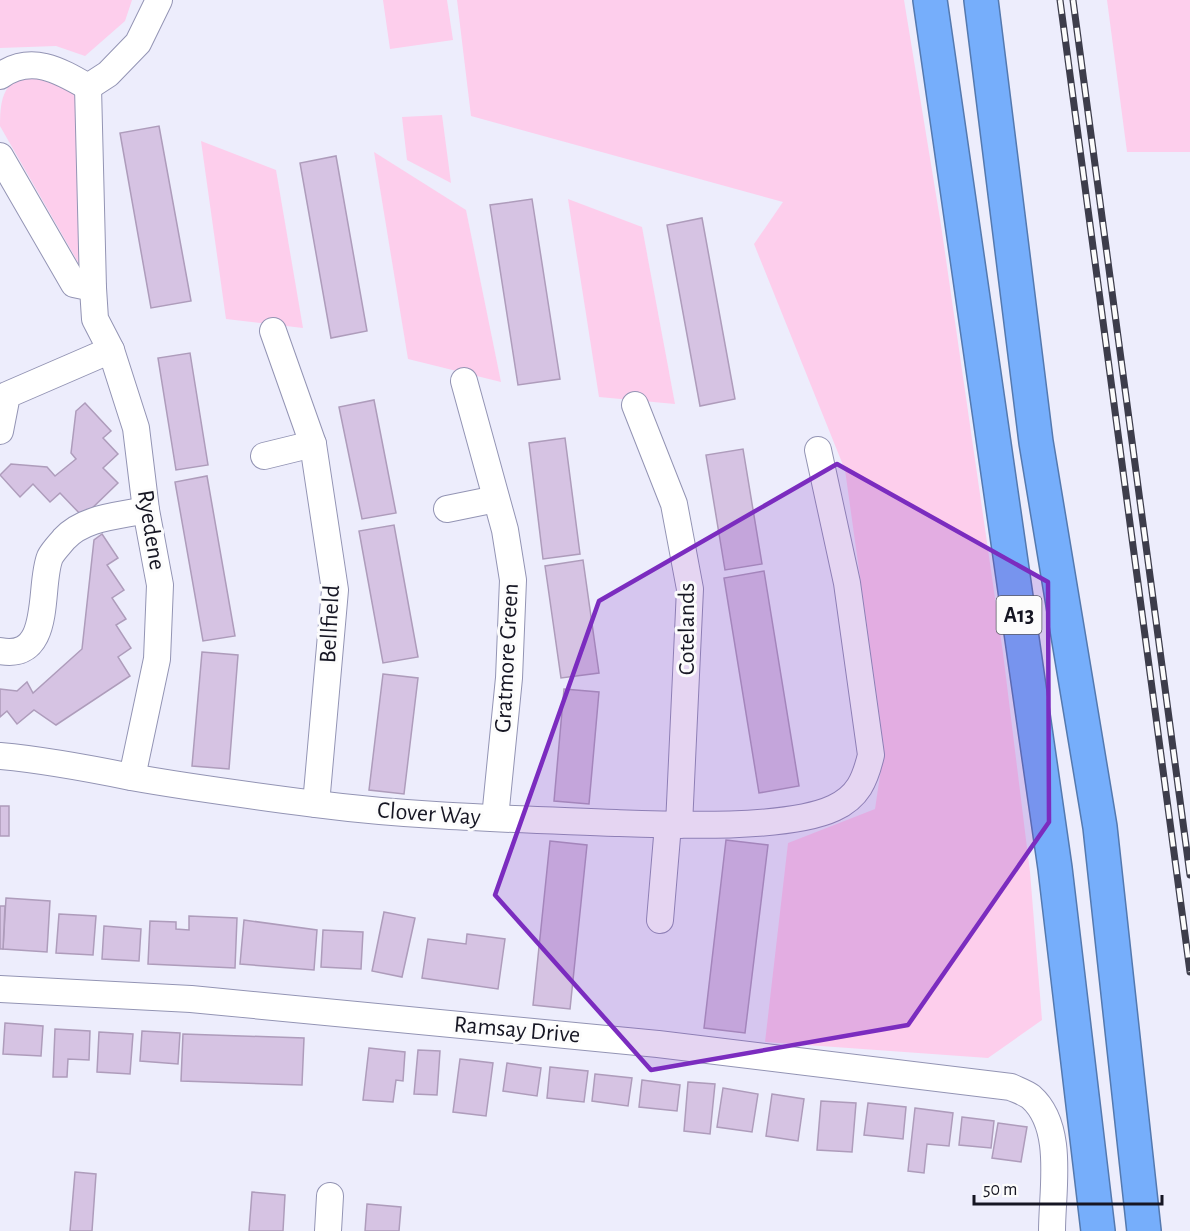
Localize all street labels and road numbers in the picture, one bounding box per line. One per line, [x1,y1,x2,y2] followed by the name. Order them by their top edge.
[133,488,169,572] street label: Ryedene
[491,583,523,733] street label: Gratmore Green
[675,583,699,675] street label: Cotelands
[316,584,344,664] street label: Bellfield
[996,596,1042,634] road number: A13
[376,798,482,830] street label: Clover Way
[453,1013,581,1047] street label: Ramsay Drive

